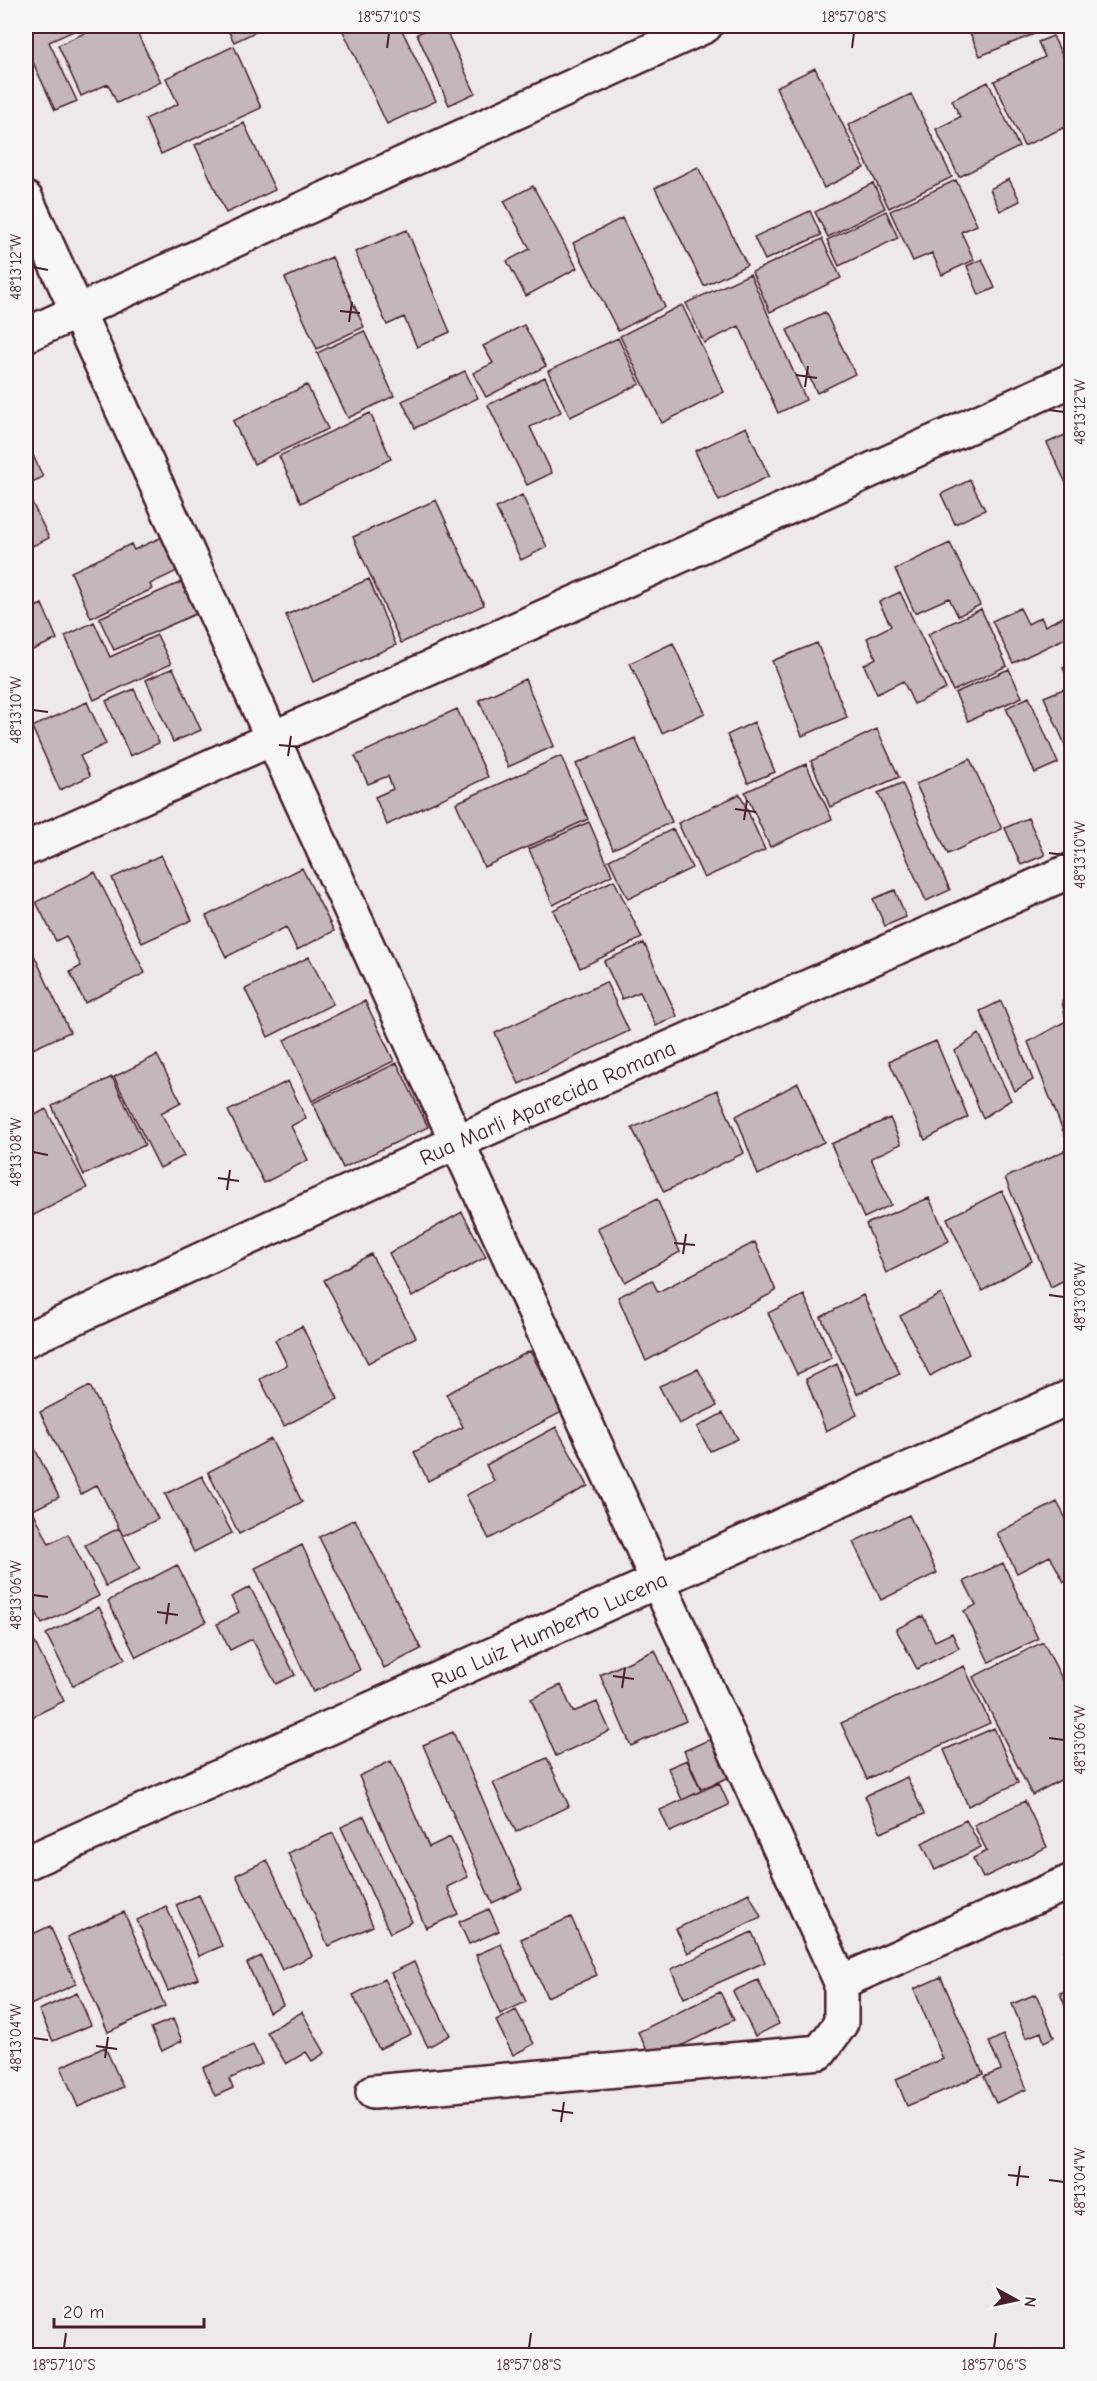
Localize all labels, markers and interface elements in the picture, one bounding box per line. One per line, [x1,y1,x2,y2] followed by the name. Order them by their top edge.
[357,8,421,26] text: 18°57'10"S
[822,8,886,26] text: 18°57'08"S
[7,234,25,300] text: 48°13'12"W
[1071,379,1089,445] text: 48°13'12"W
[7,676,25,744] text: 48°13'10"W
[1071,821,1089,889] text: 48°13'10"W
[416,1035,680,1171] street label: Rua Marli Aparecida Romana
[7,1117,25,1187] text: 48°13'08"W
[1071,1262,1089,1332] text: 48°13'08"W
[7,1560,25,1630] text: 48°13'06"W
[428,1566,672,1694] street label: Rua Luiz Humberto Lucena
[1071,1705,1089,1775] text: 48°13'06"W
[7,2004,25,2072] text: 48°13'04"W
[1071,2148,1089,2216] text: 48°13'04"W
[986,2270,1046,2330] north arrow
[54,2291,204,2329] scale bar
[1020,2296,1040,2308] text: N
[63,2302,104,2323] text: 20 m
[32,2356,96,2374] text: 18°57'10"S
[497,2356,561,2374] text: 18°57'08"S
[961,2356,1027,2374] text: 18°57'06"S

